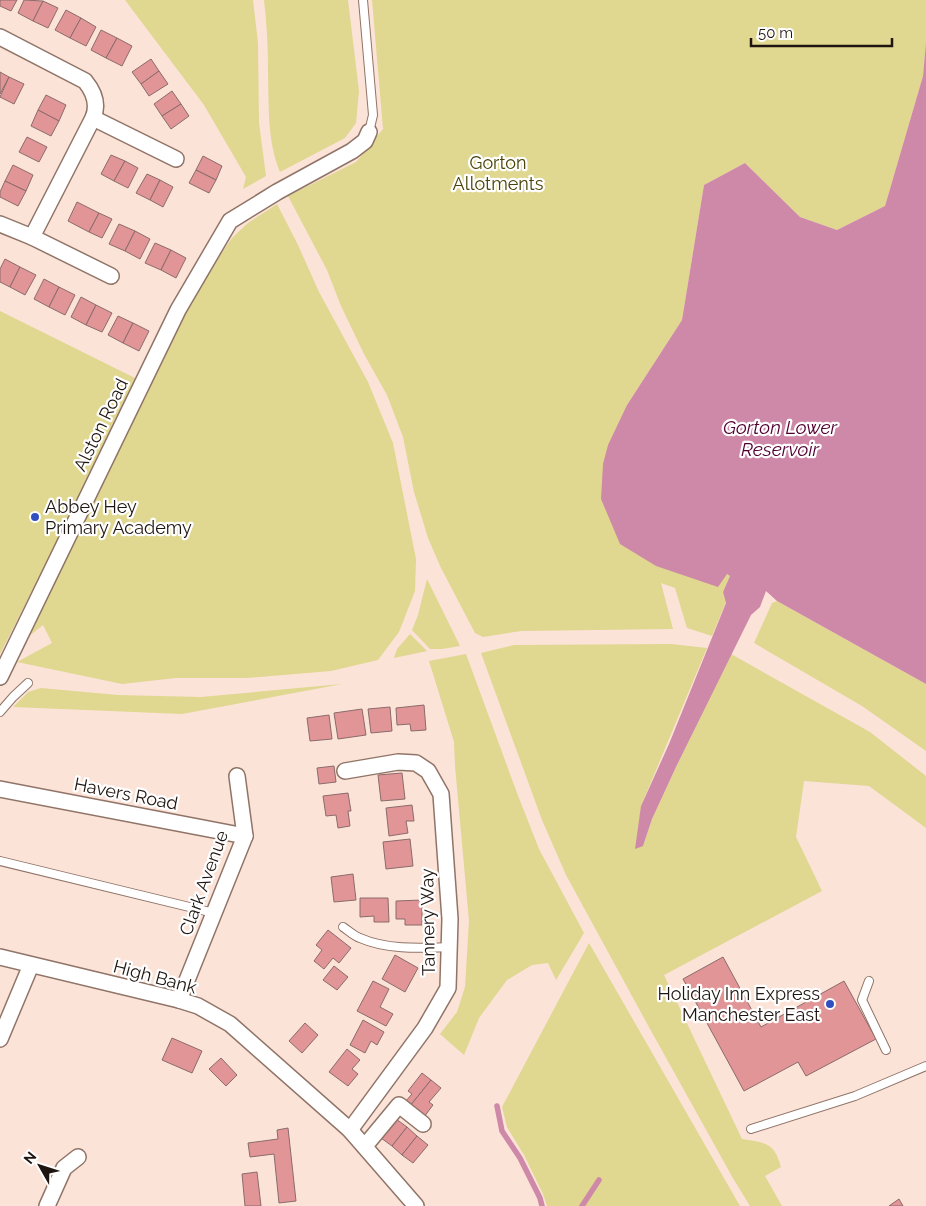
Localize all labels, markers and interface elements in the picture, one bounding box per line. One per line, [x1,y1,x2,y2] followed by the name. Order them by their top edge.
[751,15,892,47] scale bar
[758,24,793,42] text: 50 m
[453,152,544,194] park label: Gorton Allotments
[69,375,132,475] street label: Alston Road
[723,416,839,460] water label: Gorton Lower Reservoir
[45,496,192,538] place label: Abbey Hey Primary Academy
[29,511,41,523] marker: Abbey Hey Primary Academy
[72,773,180,814] street label: Havers Road
[175,827,232,938] street label: Clark Avenue
[416,868,439,976] street label: Tannery Way
[111,955,199,998] street label: High Bank
[658,983,820,1025] place label: Holiday Inn Express Manchester East
[824,998,836,1010] marker: Holiday Inn Express Manchester East
[15,1141,65,1191] north arrow
[20,1149,39,1167] text: N

